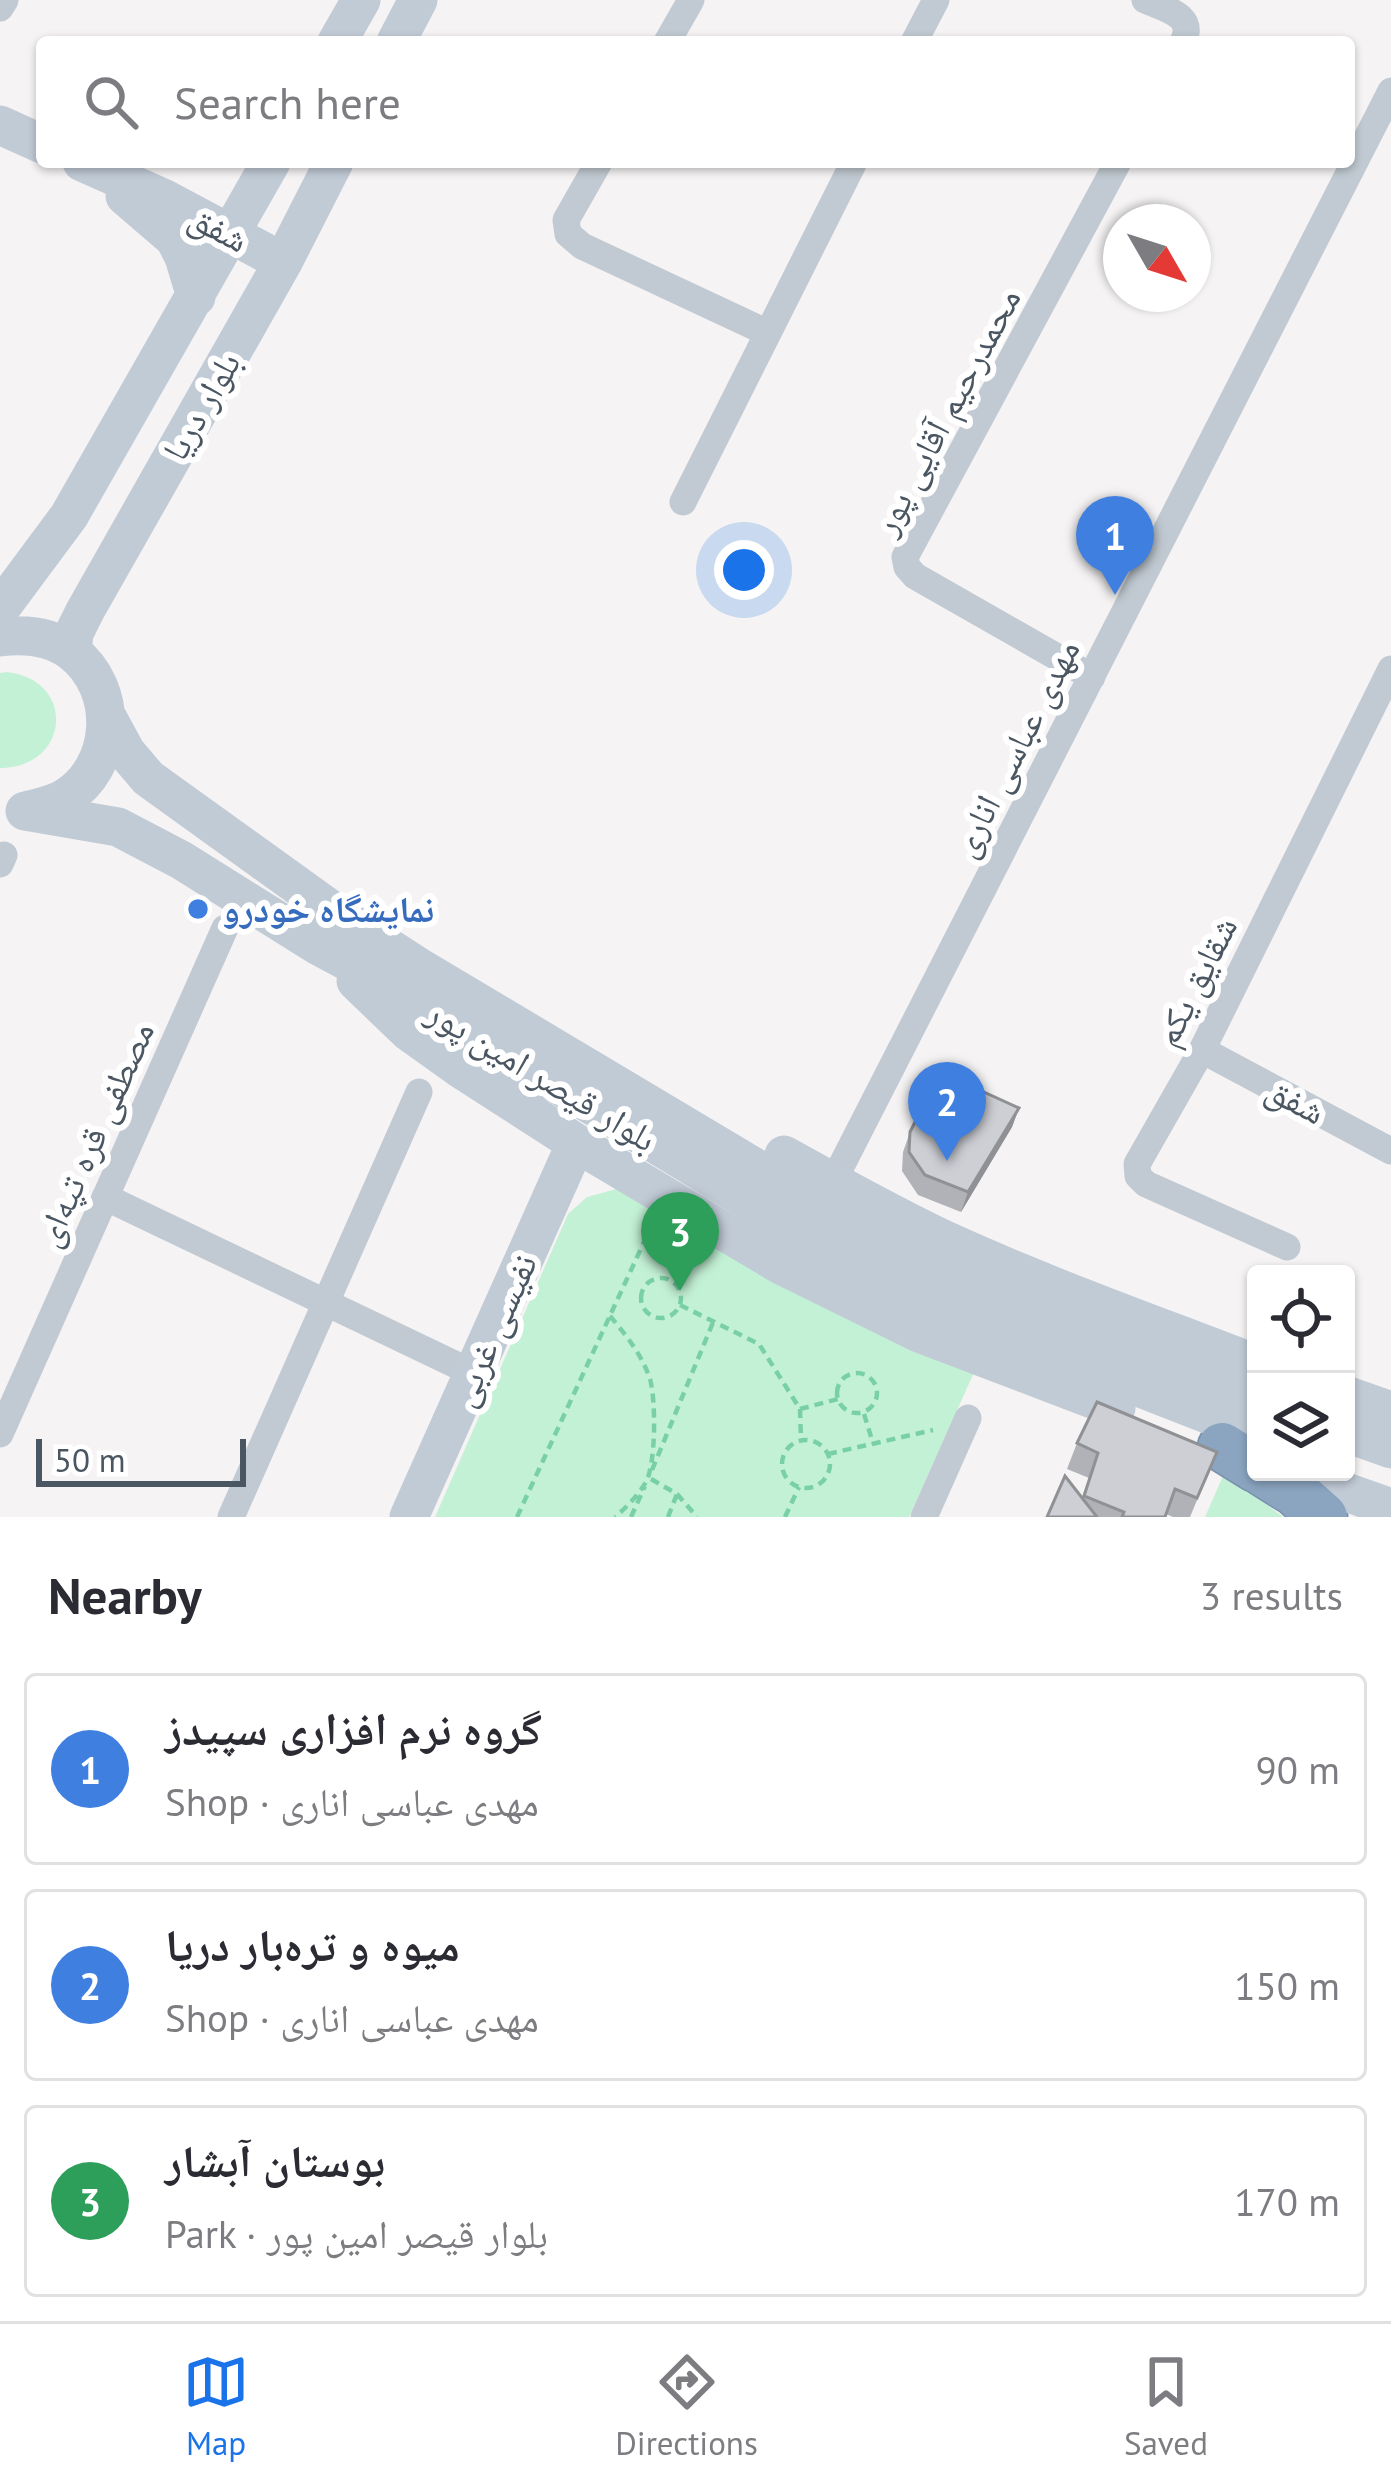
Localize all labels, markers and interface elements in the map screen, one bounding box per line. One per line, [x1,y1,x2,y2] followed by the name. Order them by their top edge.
[36,36,1355,168] search box
[78,69,144,135] icon: search
[174,73,401,131] text: Search here
[181,193,257,263] street label: شفق
[1103,204,1211,312] north arrow
[860,279,1031,544] street label: محمدرحیم آقایی پور
[151,343,250,469] street label: بلوار دریا
[1076,496,1154,595] pin: 1
[714,540,774,600] your location
[939,631,1090,865] street label: مهدی عباسی اناری
[222,885,434,932] place label: نمایشگاه خودرو
[185,896,211,922] marker: نمایشگاه خودرو
[1142,908,1248,1054] street label: شقایق یکم
[418,987,666,1162] street label: بلوار قیصر امین پور
[23,1014,164,1254] street label: مصطفی قره تپه‌ای
[908,1062,986,1161] pin: 2
[1258,1065,1334,1135] street label: شفق
[641,1192,719,1291] pin: 3
[438,1246,547,1414] street label: نفیسی غربی
[1247,1265,1355,1481] map controls
[1247,1265,1355,1373] button: locate
[1247,1373,1355,1481] button: layers
[36,1433,246,1486] scale bar
[54,1438,126,1481] text: 50 m
[48,1562,202,1628] text: Nearby
[1200,1570,1343,1621] text: 3 results
[165,1699,542,1757] text: گروه نرم افزاری سپیدز
[79,1744,101,1795] text: 1
[1255,1744,1340,1795] text: 90 m
[165,1776,539,1827] text: Shop · مهدی عباسی اناری
[165,1915,460,1973] text: میوه و تره‌بار دریا
[79,1960,101,2011] text: 2
[1234,1960,1340,2011] text: 150 m
[165,1992,539,2043] text: Shop · مهدی عباسی اناری
[165,2131,385,2189] text: بوستان آبشار
[79,2176,101,2227] text: 3
[1234,2176,1340,2227] text: 170 m
[165,2208,548,2259] text: Park · بلوار قیصر امین پور
[183,2349,249,2464] tab: Map
[615,2349,758,2464] tab: Directions
[1124,2349,1208,2464] tab: Saved

